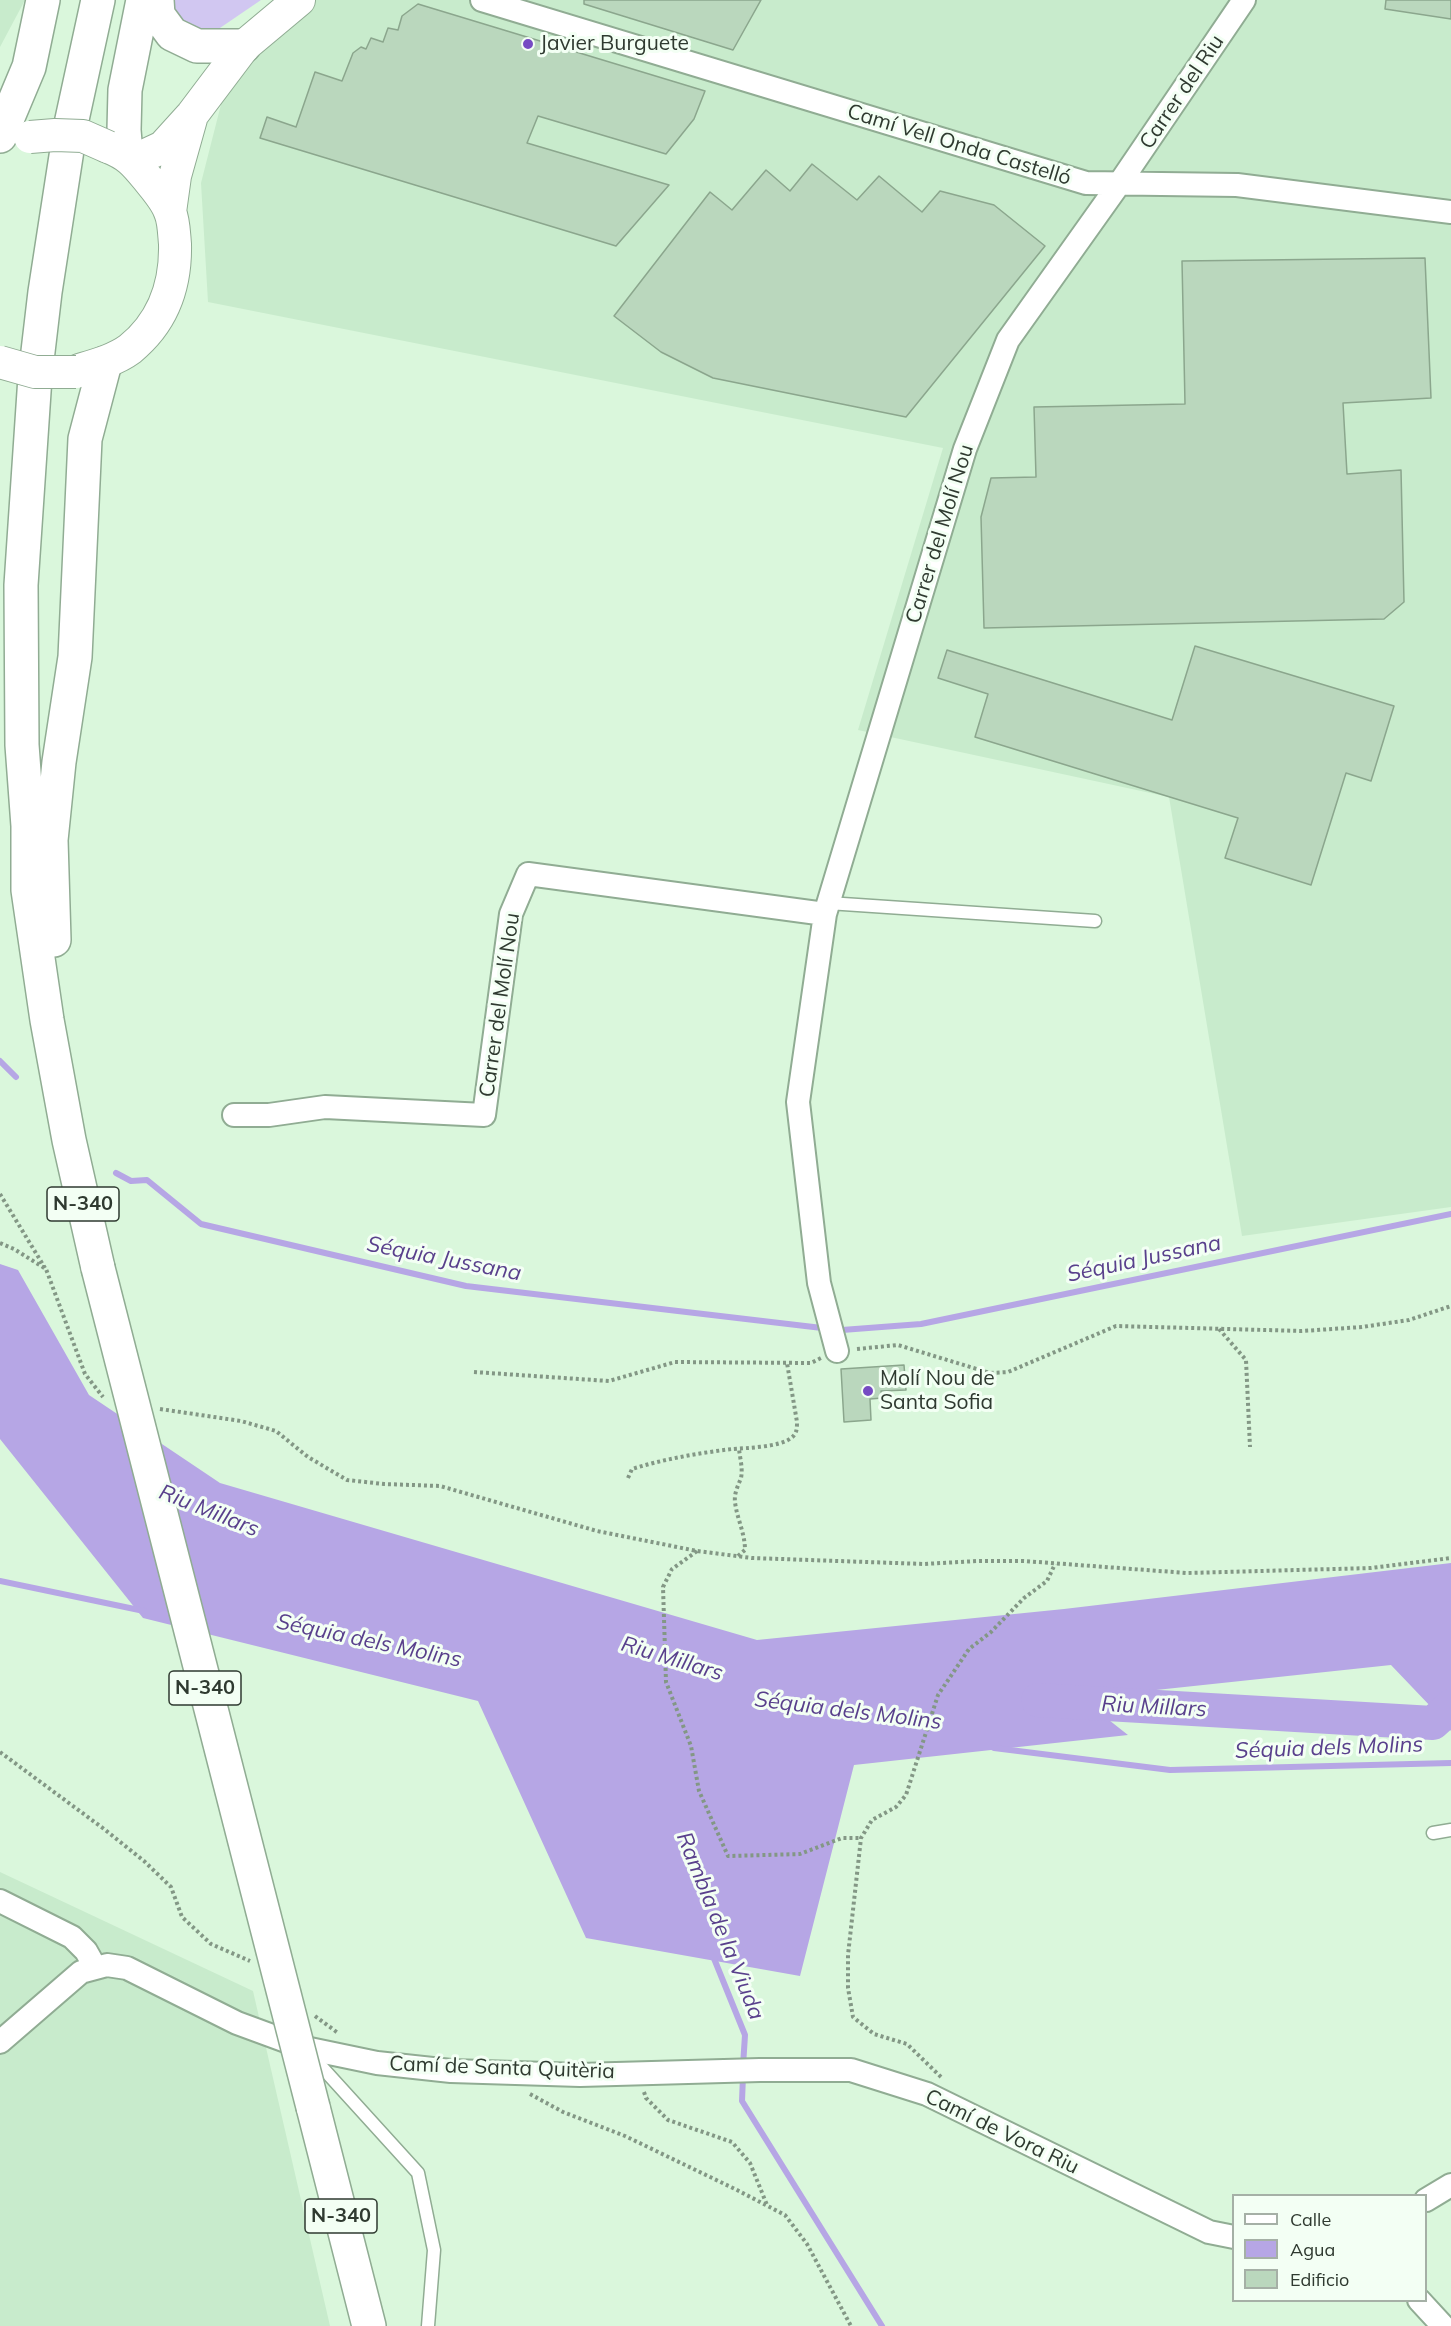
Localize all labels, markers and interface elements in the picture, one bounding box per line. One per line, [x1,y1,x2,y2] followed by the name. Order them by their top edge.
[1135,30,1229,154] street label: Carrer del Riu
[540,31,689,57] place label: Javier Burguete
[521,37,535,51] marker: Javier Burguete
[844,99,1074,191] street label: Camí Vell Onda Castelló
[901,441,979,627] street label: Carrer del Molí Nou
[475,911,525,1099] street label: Carrer del Molí Nou
[47,1187,119,1221] road number: N-340
[1065,1230,1223,1288] water label: Séquia Jussana
[365,1231,523,1287] water label: Séquia Jussana
[880,1366,995,1416] place label: Molí Nou de Santa Sofia
[861,1384,875,1398] marker: Molí Nou de Santa Sofia
[155,1479,263,1543] water label: Riu Millars
[274,1608,464,1674] water label: Séquia dels Molins
[618,1631,726,1687] water label: Riu Millars
[169,1671,241,1705] road number: N-340
[753,1686,943,1736] water label: Séquia dels Molins
[1101,1691,1207,1723] water label: Riu Millars
[1234,1732,1424,1764] water label: Séquia dels Molins
[670,1828,770,2024] water label: Rambla de la Viuda
[389,2051,615,2085] street label: Camí de Santa Quitèria
[921,2084,1083,2180] street label: Camí de Vora Riu
[1232,2194,1427,2302] legend
[305,2199,377,2233] road number: N-340
[1290,2208,1331,2231] text: Calle
[1290,2238,1335,2261] text: Agua
[1290,2268,1349,2291] text: Edificio

